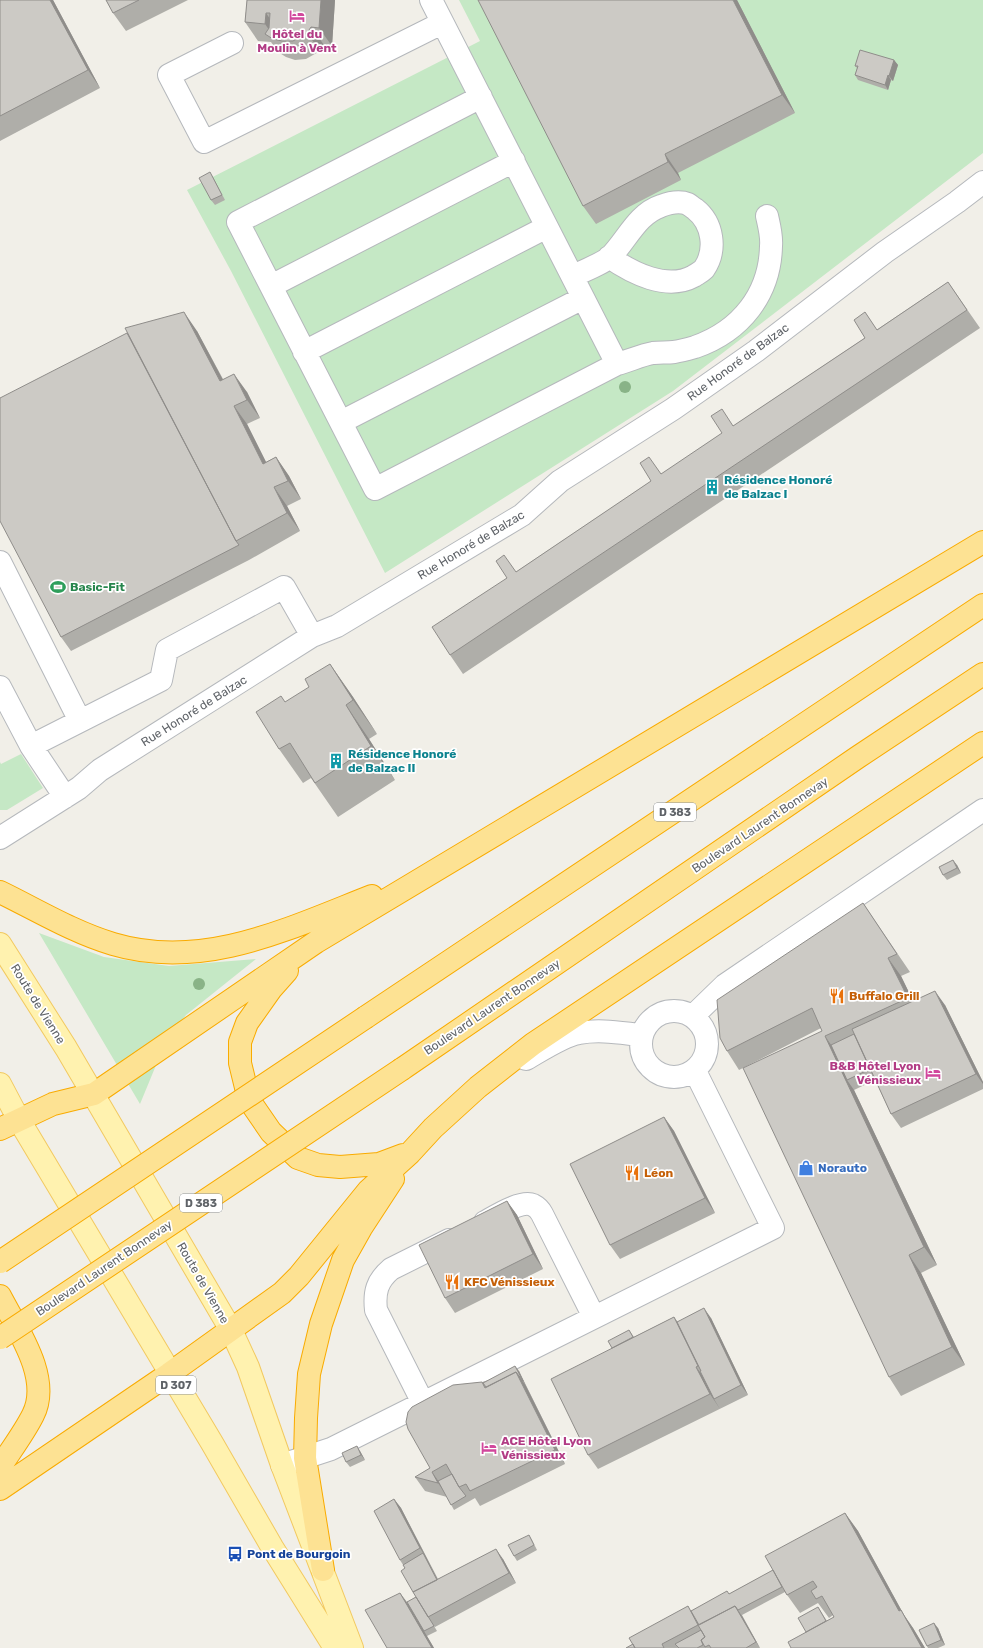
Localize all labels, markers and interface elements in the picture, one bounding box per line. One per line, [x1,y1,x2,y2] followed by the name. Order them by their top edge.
[288,7,306,25] hotel icon: Hôtel du Moulin à Vent
[257,27,337,55] place label: Hôtel du Moulin à Vent
[684,320,792,404] street label: Rue Honoré de Balzac
[724,473,832,501] place label: Résidence Honoré de Balzac I
[703,478,721,496] building icon: Résidence Honoré de Balzac I
[415,507,527,582] street label: Rue Honoré de Balzac
[49,578,67,596] sports icon: Basic-Fit
[70,580,125,594] place label: Basic-Fit
[138,672,250,749] street label: Rue Honoré de Balzac
[348,747,456,775] place label: Résidence Honoré de Balzac II
[327,752,345,770] building icon: Résidence Honoré de Balzac II
[689,774,831,876] street label: Boulevard Laurent Bonnevay
[654,803,696,821] road number: D 383
[421,956,563,1058] street label: Boulevard Laurent Bonnevay
[8,962,68,1047] street label: Route de Vienne
[828,987,846,1005] restaurant icon: Buffalo Grill
[849,989,920,1003] place label: Buffalo Grill
[830,1059,921,1087] place label: B&B Hôtel Lyon Vénissieux
[924,1064,942,1082] hotel icon: B&B Hôtel Lyon Vénissieux
[797,1159,815,1177] shop icon: Norauto
[818,1161,867,1175] place label: Norauto
[623,1164,641,1182] restaurant icon: Léon
[644,1166,674,1180] place label: Léon
[180,1194,222,1212] road number: D 383
[33,1217,175,1319] street label: Boulevard Laurent Bonnevay
[174,1240,232,1326] street label: Route de Vienne
[443,1273,461,1291] restaurant icon: KFC Vénissieux
[464,1275,555,1289] place label: KFC Vénissieux
[156,1376,196,1394] road number: D 307
[501,1434,591,1462] place label: ACE Hôtel Lyon Vénissieux
[480,1439,498,1457] hotel icon: ACE Hôtel Lyon Vénissieux
[226,1545,244,1563] bus stop icon: Pont de Bourgoin
[247,1547,351,1561] place label: Pont de Bourgoin

